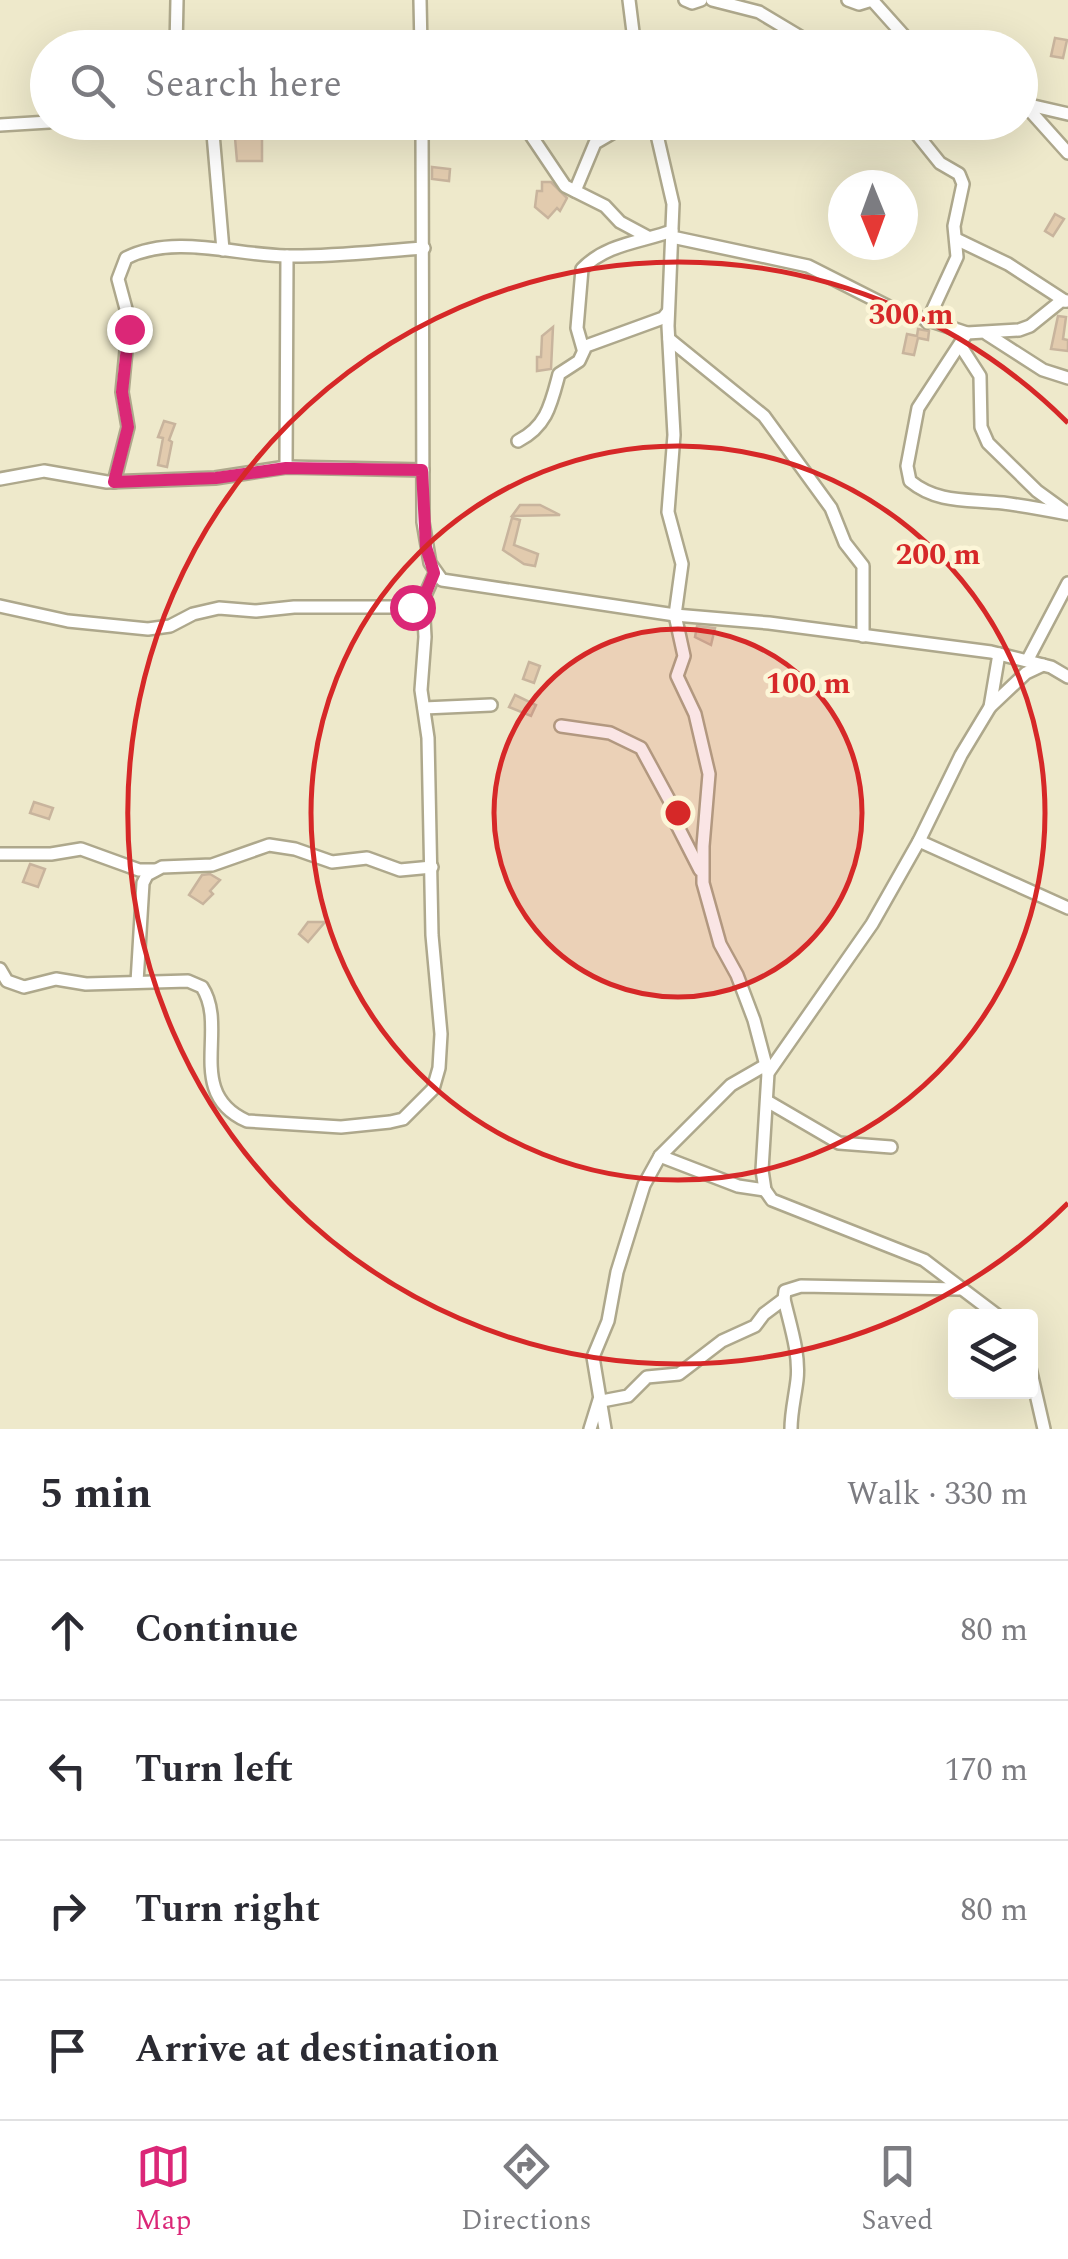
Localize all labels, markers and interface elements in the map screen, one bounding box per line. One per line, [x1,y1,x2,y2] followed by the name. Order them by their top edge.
[30,30,1038,140] search box
[145,56,342,114] text: Search here
[65,58,120,113] icon: search
[828,170,918,260] north arrow
[868,292,954,338] text: 300 m
[107,307,153,353] route end
[895,532,981,578] text: 200 m
[390,585,436,631] route start
[765,661,851,707] text: 100 m
[660,795,696,831] centre of rings
[948,1309,1038,1399] map controls
[948,1309,1038,1399] button: layers
[40,1463,152,1526] text: 5 min
[847,1470,1028,1519] text: Walk · 330 m
[135,1601,298,1659] text: Continue
[40,1603,95,1658] icon: ahead
[960,1606,1028,1655] text: 80 m
[135,1741,293,1799] text: Turn left
[40,1743,95,1798] icon: left
[944,1746,1028,1795] text: 170 m
[135,1881,320,1939] text: Turn right
[40,1883,95,1938] icon: right
[960,1886,1028,1935] text: 80 m
[135,2021,499,2079] text: Arrive at destination
[40,2023,95,2078] icon: arrive
[135,2139,191,2242] tab: Map
[461,2139,592,2242] tab: Directions
[861,2139,933,2242] tab: Saved

